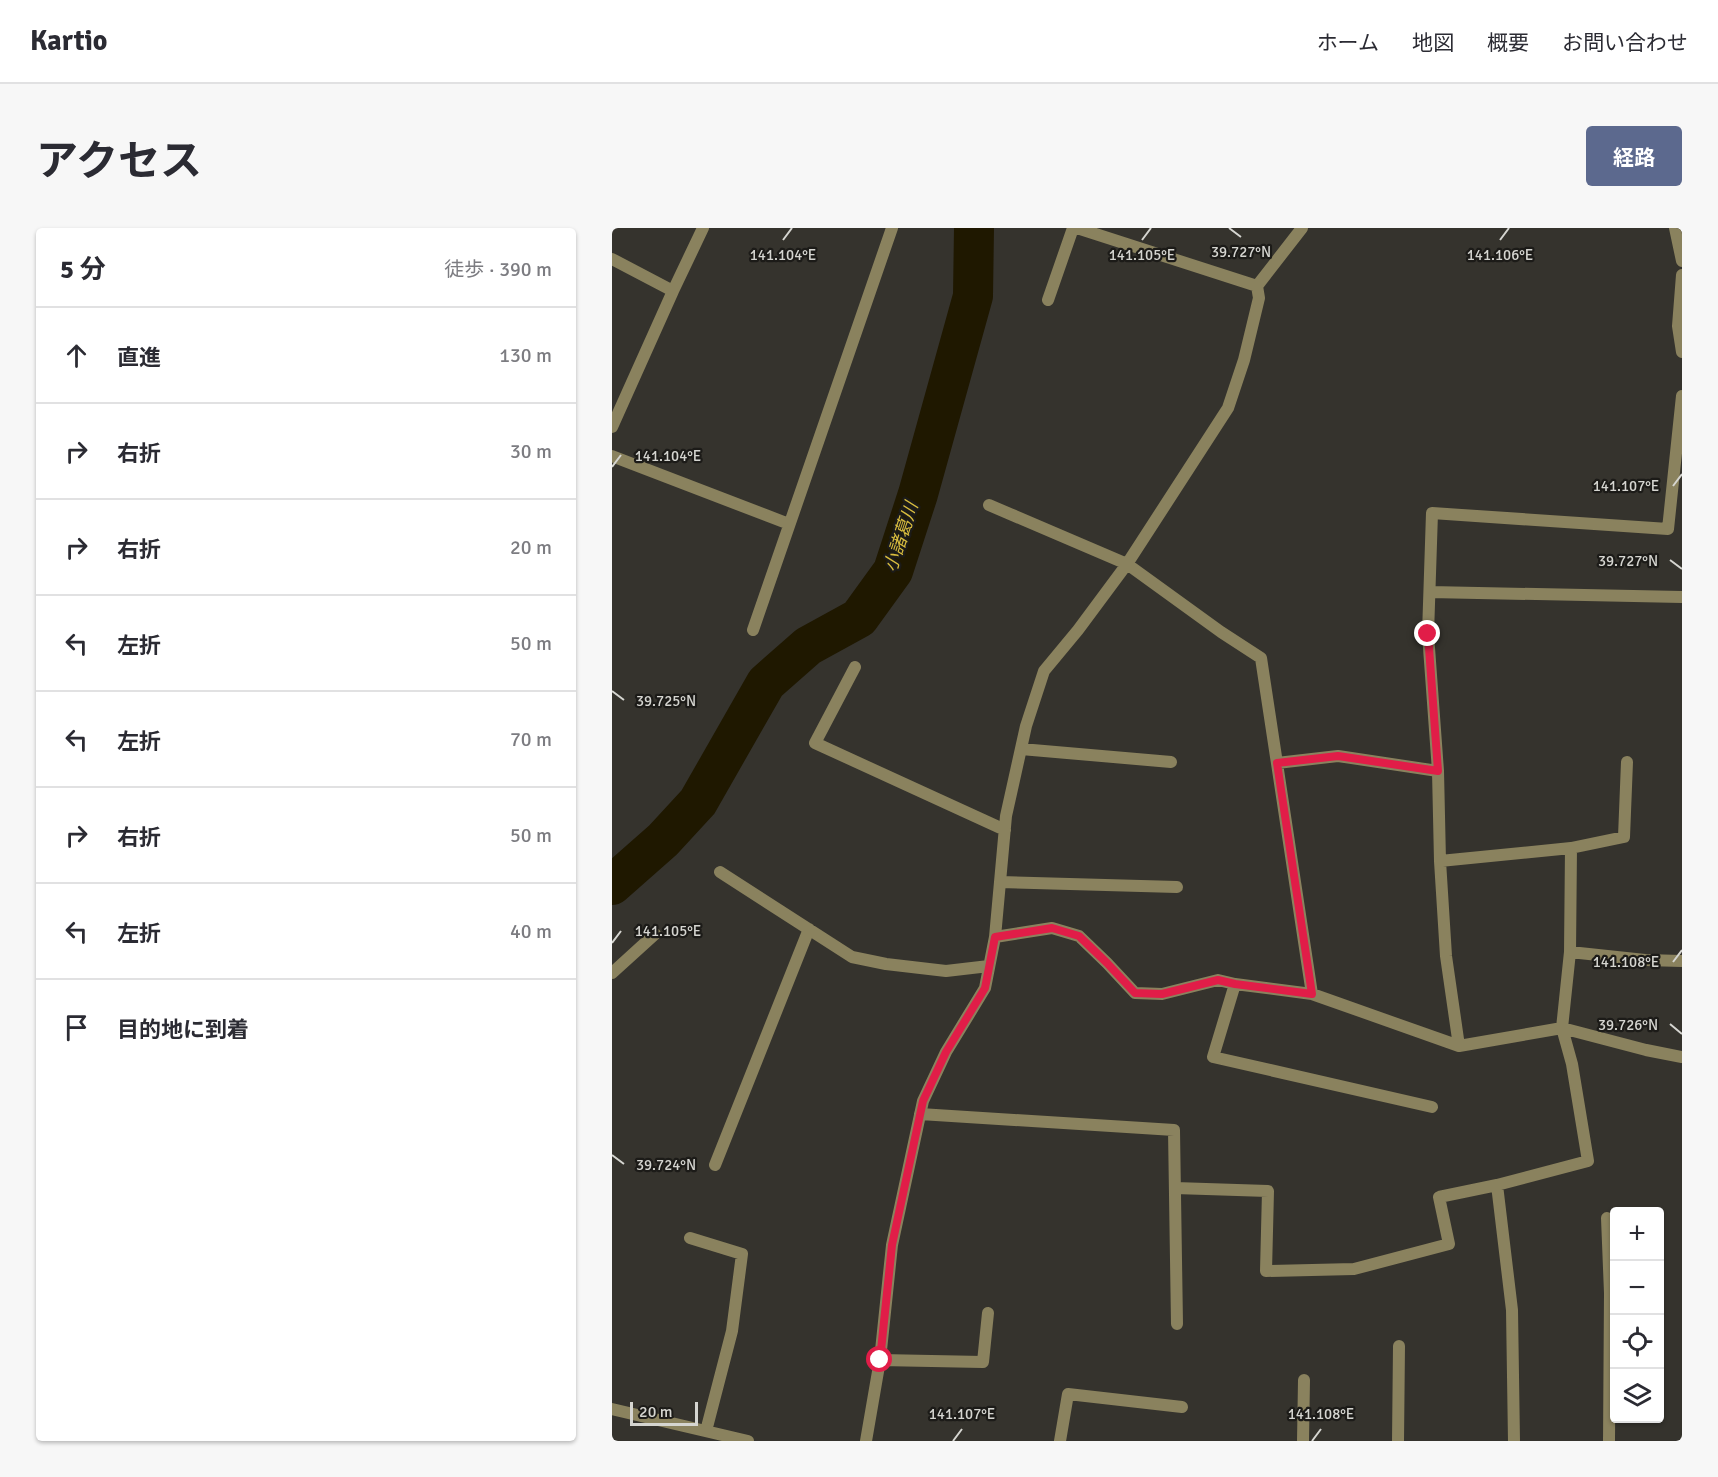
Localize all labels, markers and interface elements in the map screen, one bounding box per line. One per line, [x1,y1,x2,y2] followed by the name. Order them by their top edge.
[30,24,107,58] text: Kartio
[1317,30,1379,56] text: ホーム
[1412,30,1454,56] text: 地図
[1487,30,1529,56] text: 概要
[1562,30,1688,56] text: お問い合わせ
[1586,126,1682,186] button: 経路
[36,136,202,187] text: アクセス
[1211,243,1271,261] text: 39.727°N
[750,246,816,264] text: 141.104°E
[1109,246,1175,264] text: 141.105°E
[1467,246,1533,264] text: 141.106°E
[60,254,106,286] text: 5 分
[444,257,552,282] text: 徒歩 · 390 m
[60,339,93,372] icon: ahead
[499,343,552,368] text: 130 m
[117,344,161,371] text: 直進
[60,435,93,468] icon: right
[510,439,552,464] text: 30 m
[117,440,161,467] text: 右折
[635,447,701,465] text: 141.104°E
[1593,477,1659,495] text: 141.107°E
[879,497,923,575] water label: 小諸葛川
[60,531,93,564] icon: right
[510,535,552,560] text: 20 m
[117,536,161,563] text: 右折
[1598,552,1658,570] text: 39.727°N
[1414,620,1440,646] route end
[60,627,93,660] icon: left
[510,631,552,656] text: 50 m
[117,632,161,659] text: 左折
[636,692,696,710] text: 39.725°N
[60,723,93,756] icon: left
[510,727,552,752] text: 70 m
[117,728,161,755] text: 左折
[60,819,93,852] icon: right
[510,823,552,848] text: 50 m
[117,824,161,851] text: 右折
[60,915,93,948] icon: left
[510,919,552,944] text: 40 m
[117,920,161,947] text: 左折
[635,922,701,940] text: 141.105°E
[1593,953,1659,971] text: 141.108°E
[60,1011,93,1044] icon: arrive
[117,1016,249,1043] text: 目的地に到着
[1598,1016,1658,1034] text: 39.726°N
[636,1156,696,1174] text: 39.724°N
[1610,1207,1664,1423] map controls
[1610,1207,1664,1261] button: +
[1610,1261,1664,1315] button: −
[1610,1315,1664,1369] button: locate
[866,1346,892,1372] route start
[1610,1369,1664,1423] button: layers
[630,1399,698,1426] scale bar
[639,1402,673,1422] text: 20 m
[929,1405,995,1423] text: 141.107°E
[1288,1405,1354,1423] text: 141.108°E

